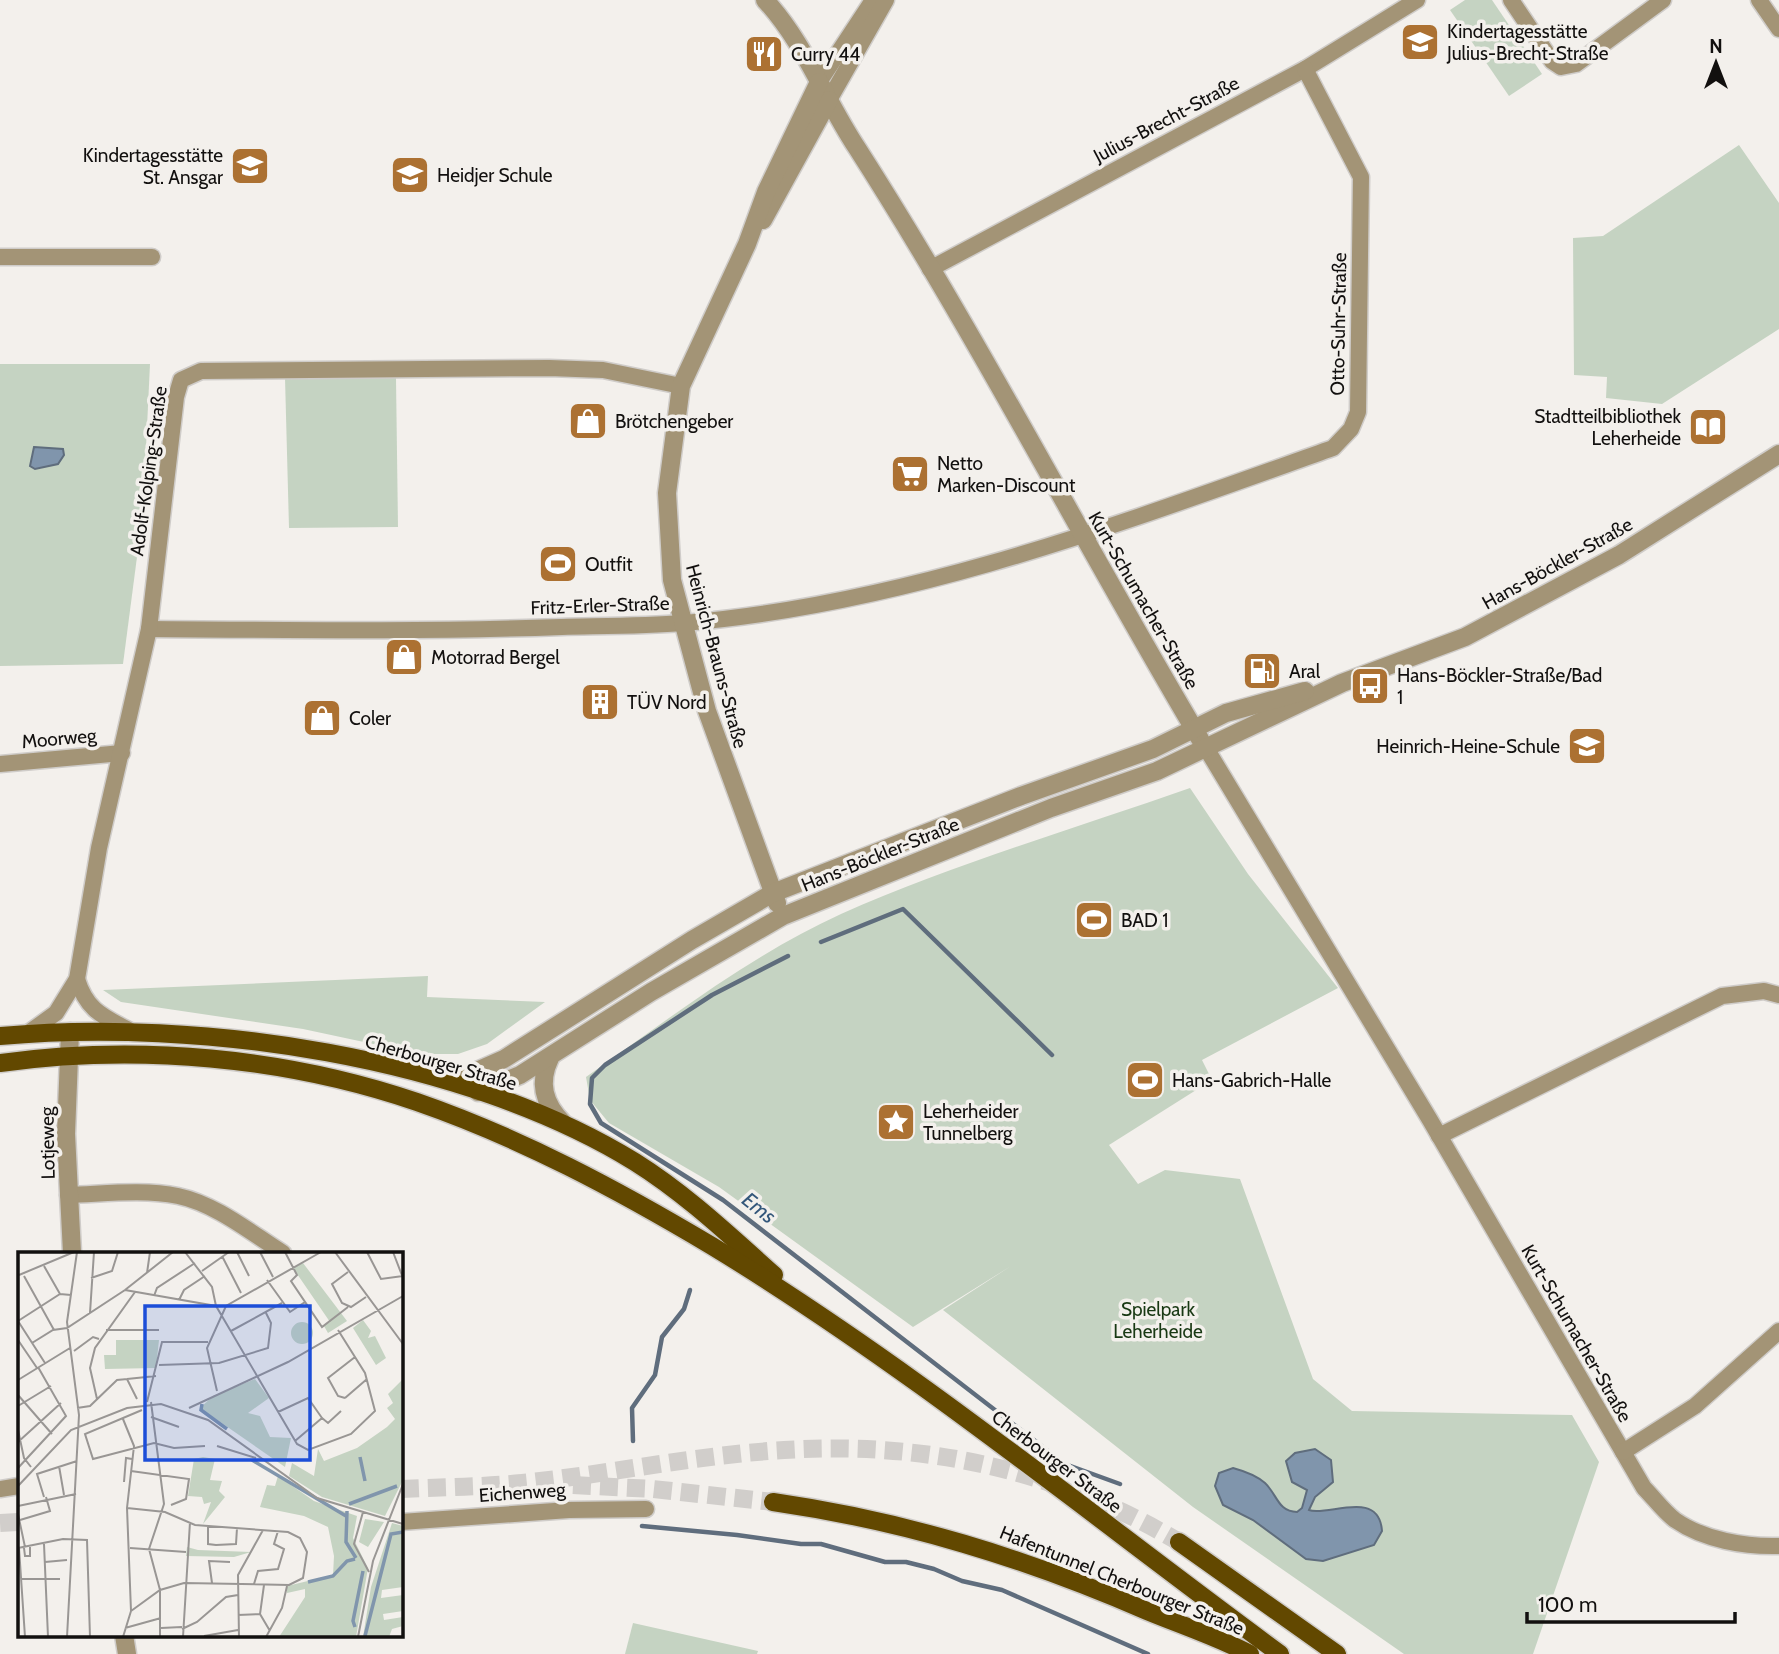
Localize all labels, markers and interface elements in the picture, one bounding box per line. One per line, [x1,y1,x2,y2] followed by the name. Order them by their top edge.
[1446,20,1609,65] place label: Kindertagesstätte Julius-Brecht-Straße
[1399,21,1441,63] school or university icon: Kindertagesstätte Julius-Brecht-Straße
[1681,28,1751,98] north arrow
[743,33,785,75] restaurant icon: Curry 44
[1709,35,1723,58] text: N
[791,43,860,66] place label: Curry 44
[1089,71,1243,168] street label: Julius-Brecht-Straße
[83,144,223,189] place label: Kindertagesstätte St. Ansgar
[229,145,271,187] school or university icon: Kindertagesstätte St. Ansgar
[389,154,431,196] school or university icon: Heidjer Schule
[437,164,553,187] place label: Heidjer Schule
[1326,252,1351,396] street label: Otto-Suhr-Straße
[125,384,172,557] street label: Adolf-Kolping-Straße
[567,400,609,442] shop icon: Brötchengeber
[1534,405,1681,450] place label: Stadtteilbibliothek Leherheide
[1687,406,1729,448] library icon: Stadtteilbibliothek Leherheide
[615,410,733,433] place label: Brötchengeber
[937,452,1076,497] place label: Netto Marken-Discount
[889,453,931,495] supermarket icon: Netto Marken-Discount
[1083,507,1204,693] street label: Kurt-Schumacher-Straße
[1478,512,1637,614] street label: Hans-Böckler-Straße
[537,543,579,585] sports icon: Outfit
[585,553,633,576] place label: Outfit
[681,561,752,751] street label: Heinrich-Brauns-Straße
[530,592,670,619] street label: Fritz-Erler-Straße
[383,636,425,678] shop icon: Motorrad Bergel
[431,646,560,669] place label: Motorrad Bergel
[1241,650,1283,692] fuel station icon: Aral
[1289,660,1321,683] place label: Aral
[1397,664,1602,709] place label: Hans-Böckler-Straße/Bad 1
[1349,665,1391,707] bus stop icon: Hans-Böckler-Straße/Bad 1
[579,681,621,723] building icon: TÜV Nord
[627,691,707,714] place label: TÜV Nord
[301,697,343,739] shop icon: Coler
[349,707,391,730] place label: Coler
[21,724,98,753] street label: Moorweg
[1566,725,1608,767] school or university icon: Heinrich-Heine-Schule
[1376,735,1560,758] place label: Heinrich-Heine-Schule
[798,812,963,897] street label: Hans-Böckler-Straße
[1073,899,1115,941] sports icon: BAD 1
[1121,909,1168,932] place label: BAD 1
[362,1030,520,1095] street label: Cherbourger Straße
[1124,1059,1166,1101] sports icon: Hans-Gabrich-Halle
[1172,1069,1332,1092] place label: Hans-Gabrich-Halle
[923,1100,1018,1145] place label: Leherheider Tunnelberg
[875,1101,917,1143] place icon: Leherheider Tunnelberg
[35,1106,60,1180] street label: Lotjeweg
[738,1187,781,1228] water label: Ems
[1516,1240,1637,1426] street label: Kurt-Schumacher-Straße
[18,1252,402,1636] inset map
[1113,1298,1203,1343] park label: Spielpark Leherheide
[987,1405,1126,1518] street label: Cherbourger Straße
[478,1478,567,1507] street label: Eichenweg
[996,1521,1248,1640] street label: Hafentunnel Cherbourger Straße
[1527,1580,1735,1624] scale bar
[1538,1592,1597,1617] text: 100 m

